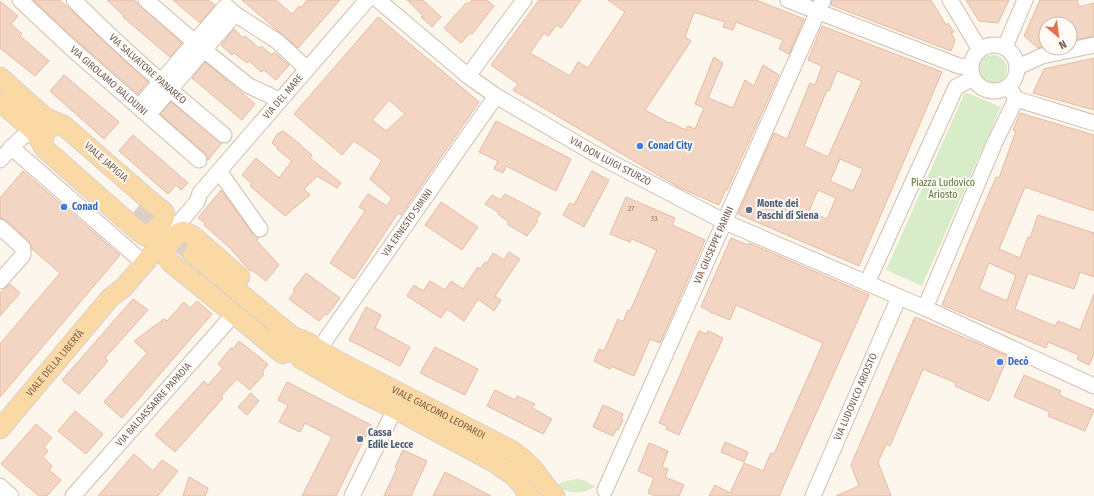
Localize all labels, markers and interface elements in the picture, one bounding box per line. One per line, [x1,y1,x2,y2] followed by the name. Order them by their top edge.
[1038,16,1078,56] north arrow
[106,31,189,107] street label: VIA SALVATORE PANAREO
[1057,37,1069,52] text: N
[68,44,150,118] street label: VIA GIROLAMO BALDUINI
[261,72,306,121] street label: VIA DEL MARE
[568,135,653,188] street label: VIA DON LUIGI STURZO
[82,140,131,185] street label: VIALE JAPIGIA
[648,140,692,152] place label: Conad City
[635,141,645,151] marker: Conad City
[911,177,975,201] park label: Piazza Ludovico Ariosto
[379,187,435,259] street label: VIA ERNESTO SIMINI
[757,198,819,222] place label: Monte dei Paschi di Siena
[72,201,98,213] place label: Conad
[59,202,69,212] marker: Conad
[628,204,635,213] house number: 27
[692,205,736,286] street label: VIA GIUSEPPE PARINI
[744,205,754,215] marker: Monte dei Paschi di Siena
[650,214,658,223] house number: 33
[24,325,87,399] street label: VIALE DELLA LIBERTÀ
[832,351,880,442] street label: VIA LUDOVICO ARIOSTO
[1008,355,1029,368] place label: Decò
[995,357,1005,367] marker: Decò
[114,360,195,449] street label: VIA BALDASSARRE PAPADIA
[389,384,487,442] street label: VIALE GIACOMO LEOPARDI
[368,427,413,451] place label: Cassa Edile Lecce
[355,434,365,444] marker: Cassa Edile Lecce

